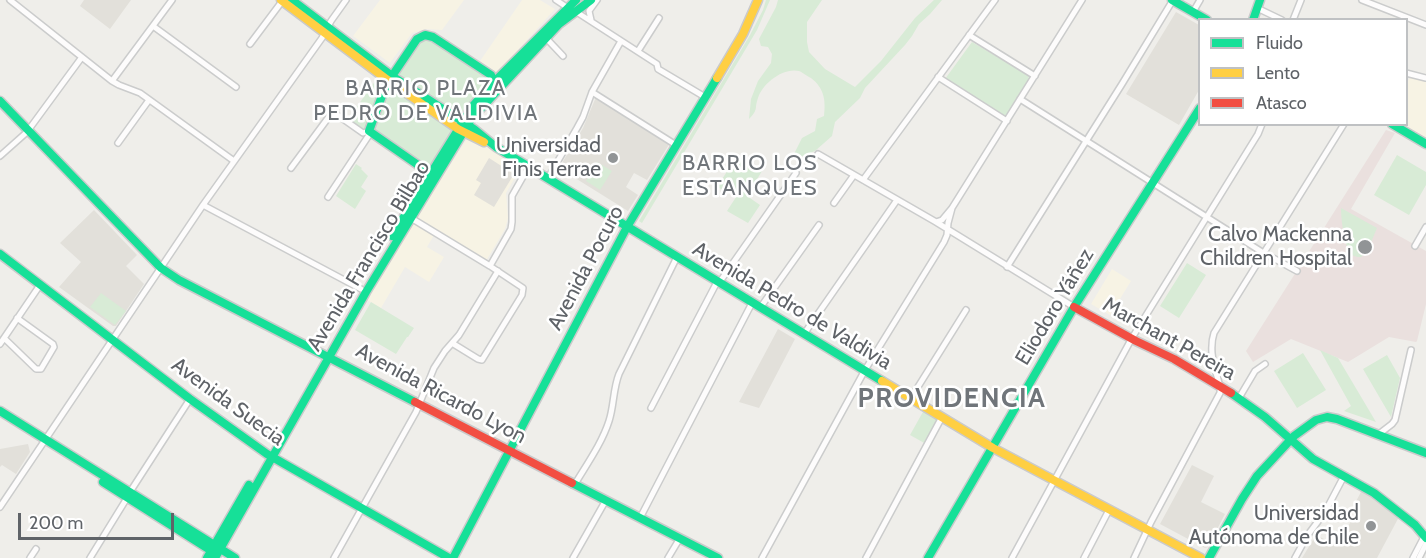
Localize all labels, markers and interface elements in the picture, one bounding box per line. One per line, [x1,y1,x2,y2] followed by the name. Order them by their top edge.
[1198,18,1408,126] legend
[1256,32,1303,54] text: Fluido
[1256,62,1300,84] text: Lento
[313,76,539,128] district label: BARRIO PLAZA PEDRO DE VALDIVIA
[1256,92,1307,114] text: Atasco
[496,133,601,183] place label: Universidad Finis Terrae
[606,151,620,165] marker: Universidad Finis Terrae
[682,151,818,202] district label: BARRIO LOS ESTANQUES
[302,156,436,356] street label: Avenida Francisco Bilbao
[543,201,629,335] street label: Avenida Pocuro
[1200,222,1352,272] place label: Calvo Mackenna Children Hospital
[688,237,896,375] street label: Avenida Pedro de Valdivia
[1356,238,1374,256] marker: Calvo Mackenna Children Hospital
[1010,244,1100,370] street label: Eliodoro Yáñez
[1098,292,1240,386] street label: Marchant Pereira
[352,338,530,450] street label: Avenida Ricardo Lyon
[167,353,289,451] street label: Avenida Suecia
[858,383,1046,415] district label: PROVIDENCIA
[21,501,177,539] scale bar
[1189,501,1359,551] place label: Universidad Autónoma de Chile
[29,512,83,534] text: 200 m
[1364,519,1378,533] marker: Universidad Autónoma de Chile

